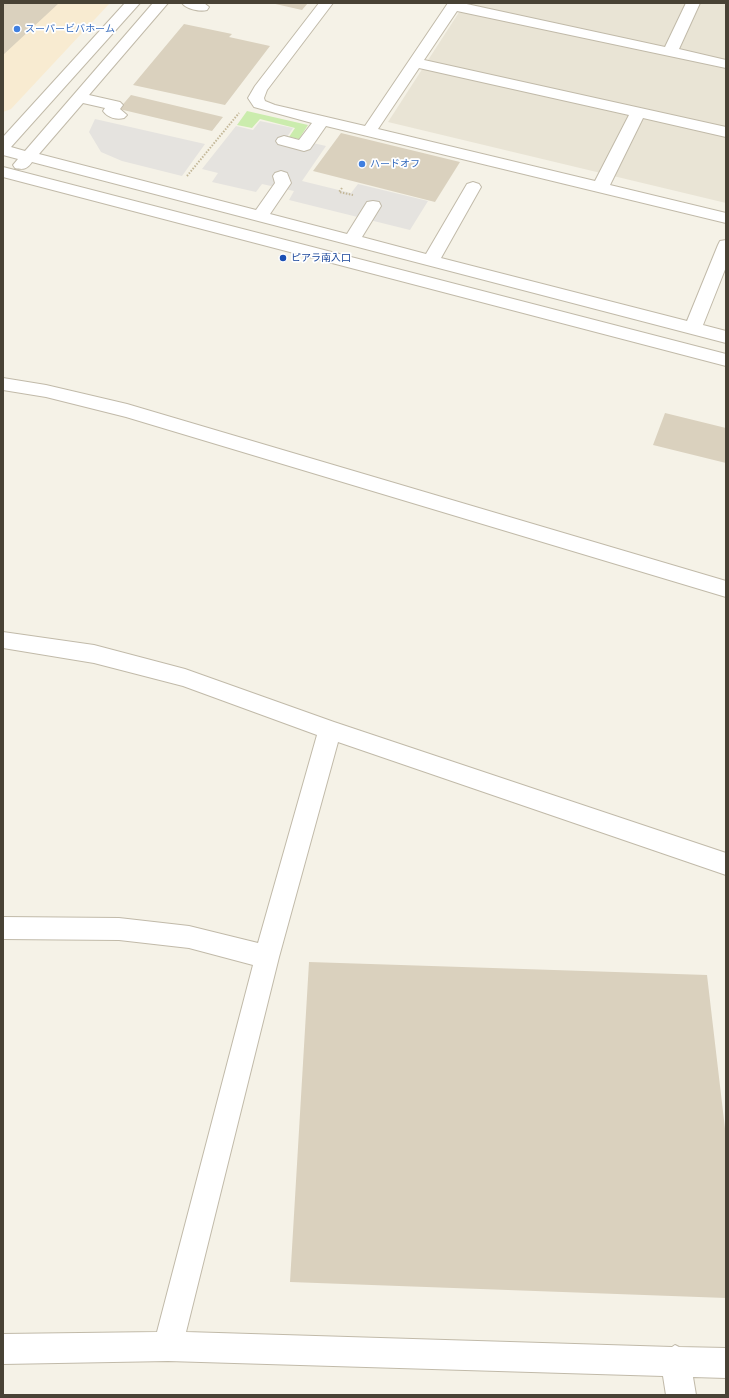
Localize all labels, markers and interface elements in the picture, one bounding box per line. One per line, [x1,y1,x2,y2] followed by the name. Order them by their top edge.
[25,23,115,35] place label: スーパービバホーム
[12,24,22,34] marker: スーパービバホーム
[370,158,420,170] place label: ハードオフ
[357,159,367,169] marker: ハードオフ
[291,252,351,264] place label: ピアラ南入口
[278,253,288,263] marker: ピアラ南入口

